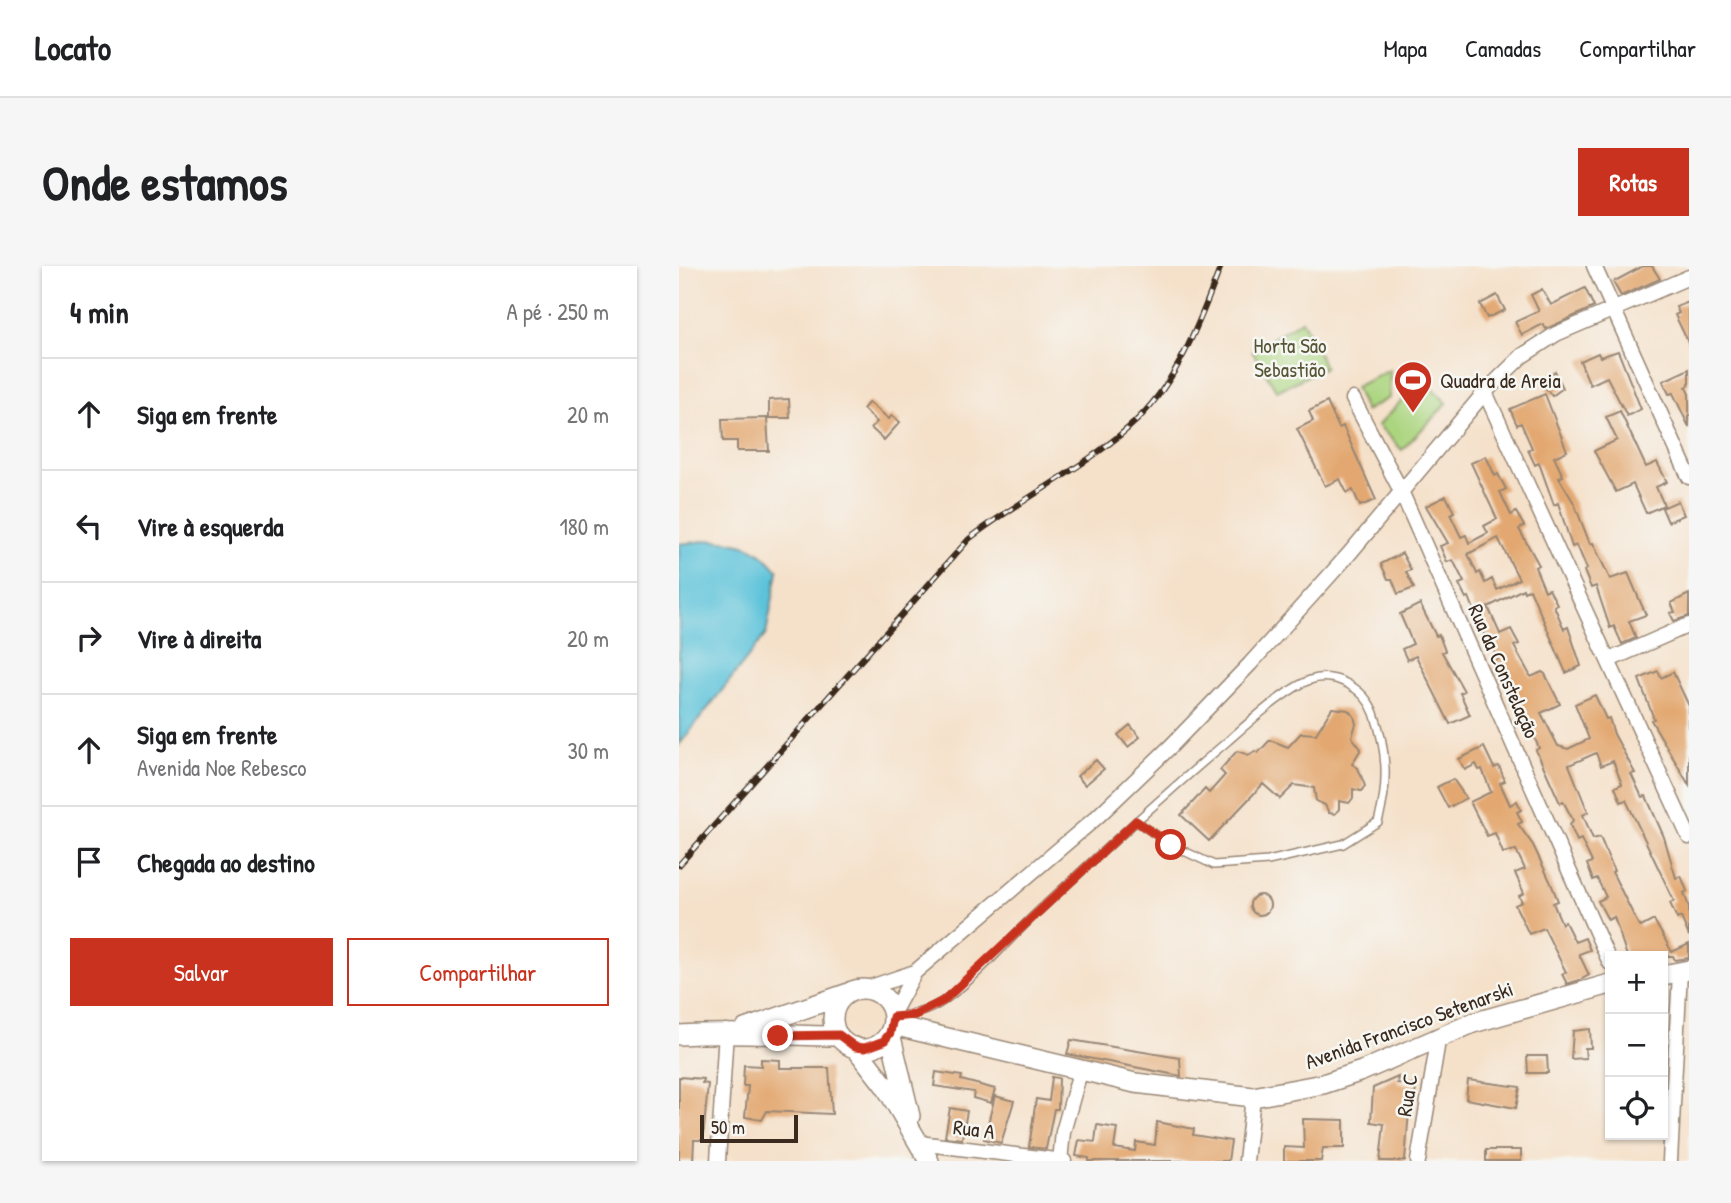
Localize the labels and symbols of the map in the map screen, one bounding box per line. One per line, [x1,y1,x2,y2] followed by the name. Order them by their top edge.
[1254,331,1327,384] park label: Horta São Sebastião
[1392,359,1434,414] sports icon: Quadra de Areia
[1440,366,1561,395] place label: Quadra de Areia
[1461,599,1547,743] street label: Rua da Constelação
[1155,829,1186,860] route start
[1301,974,1517,1076] street label: Avenida Francisco Setenarski
[762,1020,793,1051] route end
[1389,1072,1425,1118] street label: Rua C
[700,1112,798,1144] scale bar
[952,1112,996,1146] street label: Rua A

